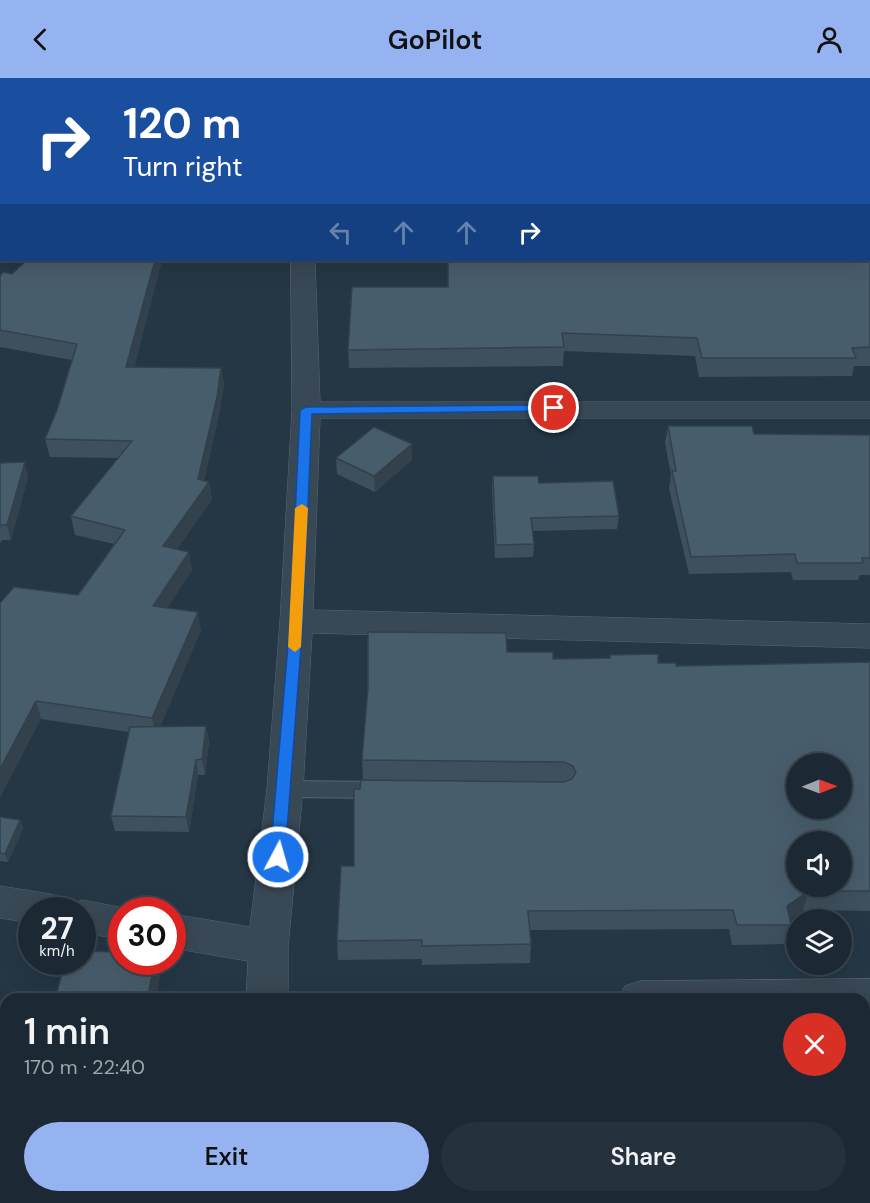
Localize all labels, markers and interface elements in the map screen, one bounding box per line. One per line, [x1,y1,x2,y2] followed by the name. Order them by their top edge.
[388,22,482,57] text: GoPilot
[24,23,57,56] icon: back
[813,23,846,56] icon: person
[123,96,241,151] text: 120 m
[24,102,102,180] icon: right
[123,149,243,184] text: Turn right
[324,216,357,249] icon: left
[387,216,420,249] icon: ahead
[450,216,483,249] icon: ahead
[513,216,546,249] icon: right
[528,382,579,433] pin
[537,391,570,424] icon: arrive
[786,753,852,819] north arrow
[786,753,852,975] map controls
[246,825,310,889] position arrow
[786,831,852,897] button: sound
[108,897,186,975] speed limit sign: 30
[40,909,74,948] text: 27
[786,909,852,975] button: layers
[39,941,75,961] text: km/h
[24,1008,110,1055] text: 1 min
[783,1013,846,1076] button: close
[24,1054,145,1080] text: 170 m · 22:40
[24,1122,429,1191] button: Exit
[441,1122,846,1191] button: Share

